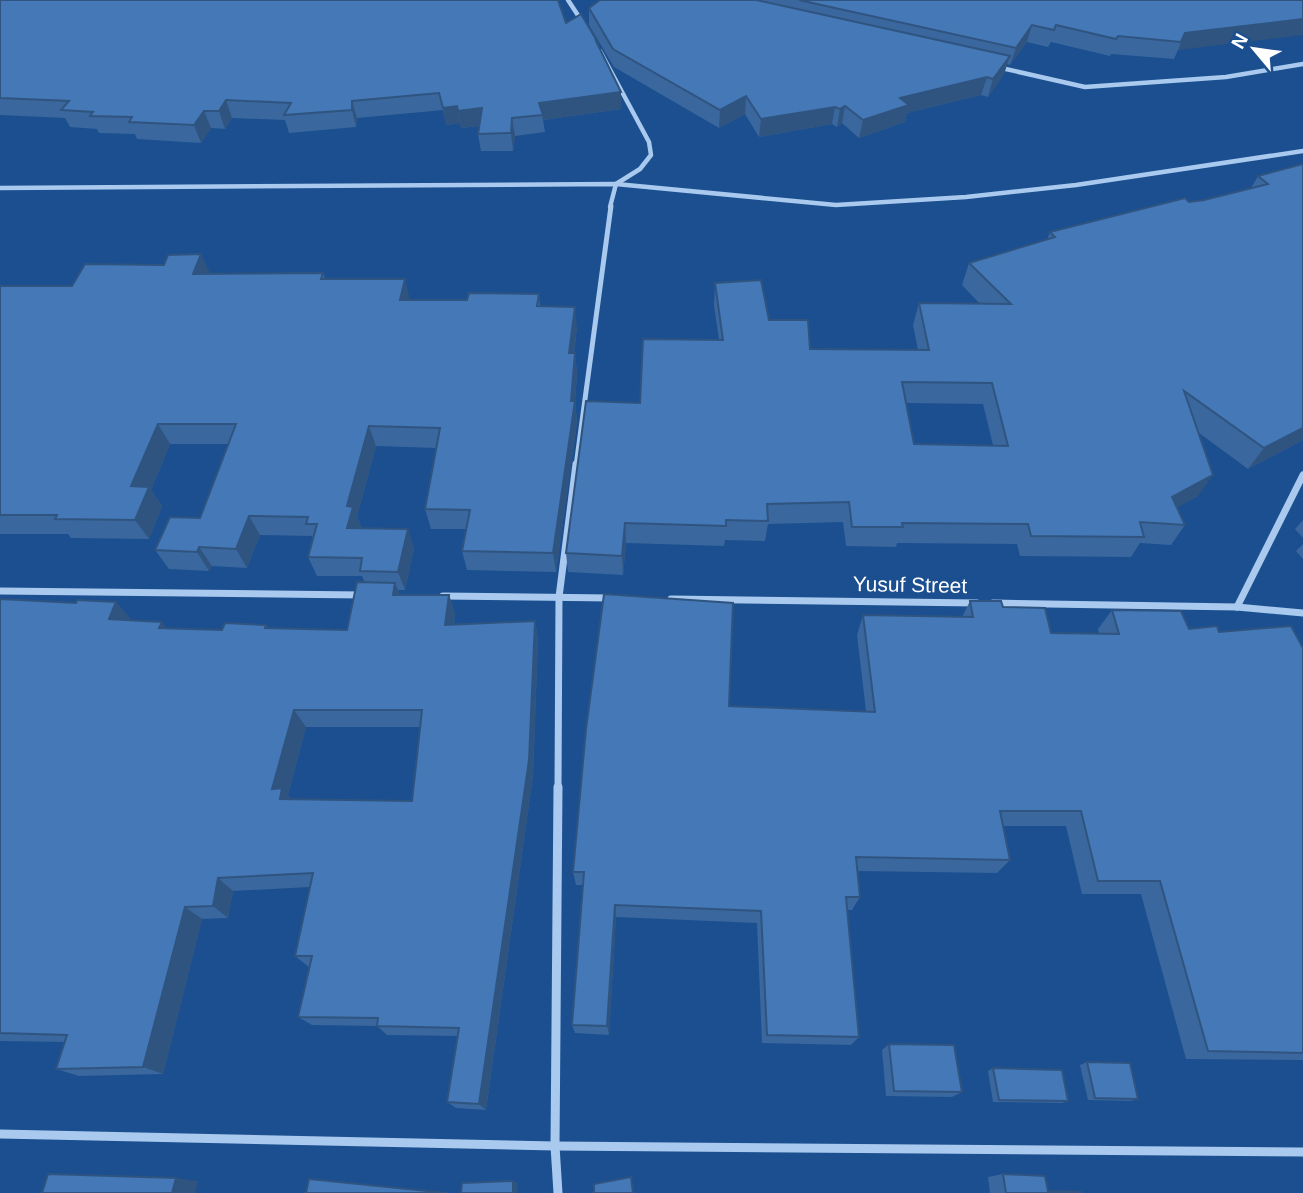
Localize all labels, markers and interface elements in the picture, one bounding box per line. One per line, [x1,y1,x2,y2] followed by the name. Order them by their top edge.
[1219,14,1289,84] north arrow
[1227,30,1252,52] text: N
[853,572,968,597] street label: Yusuf Street

